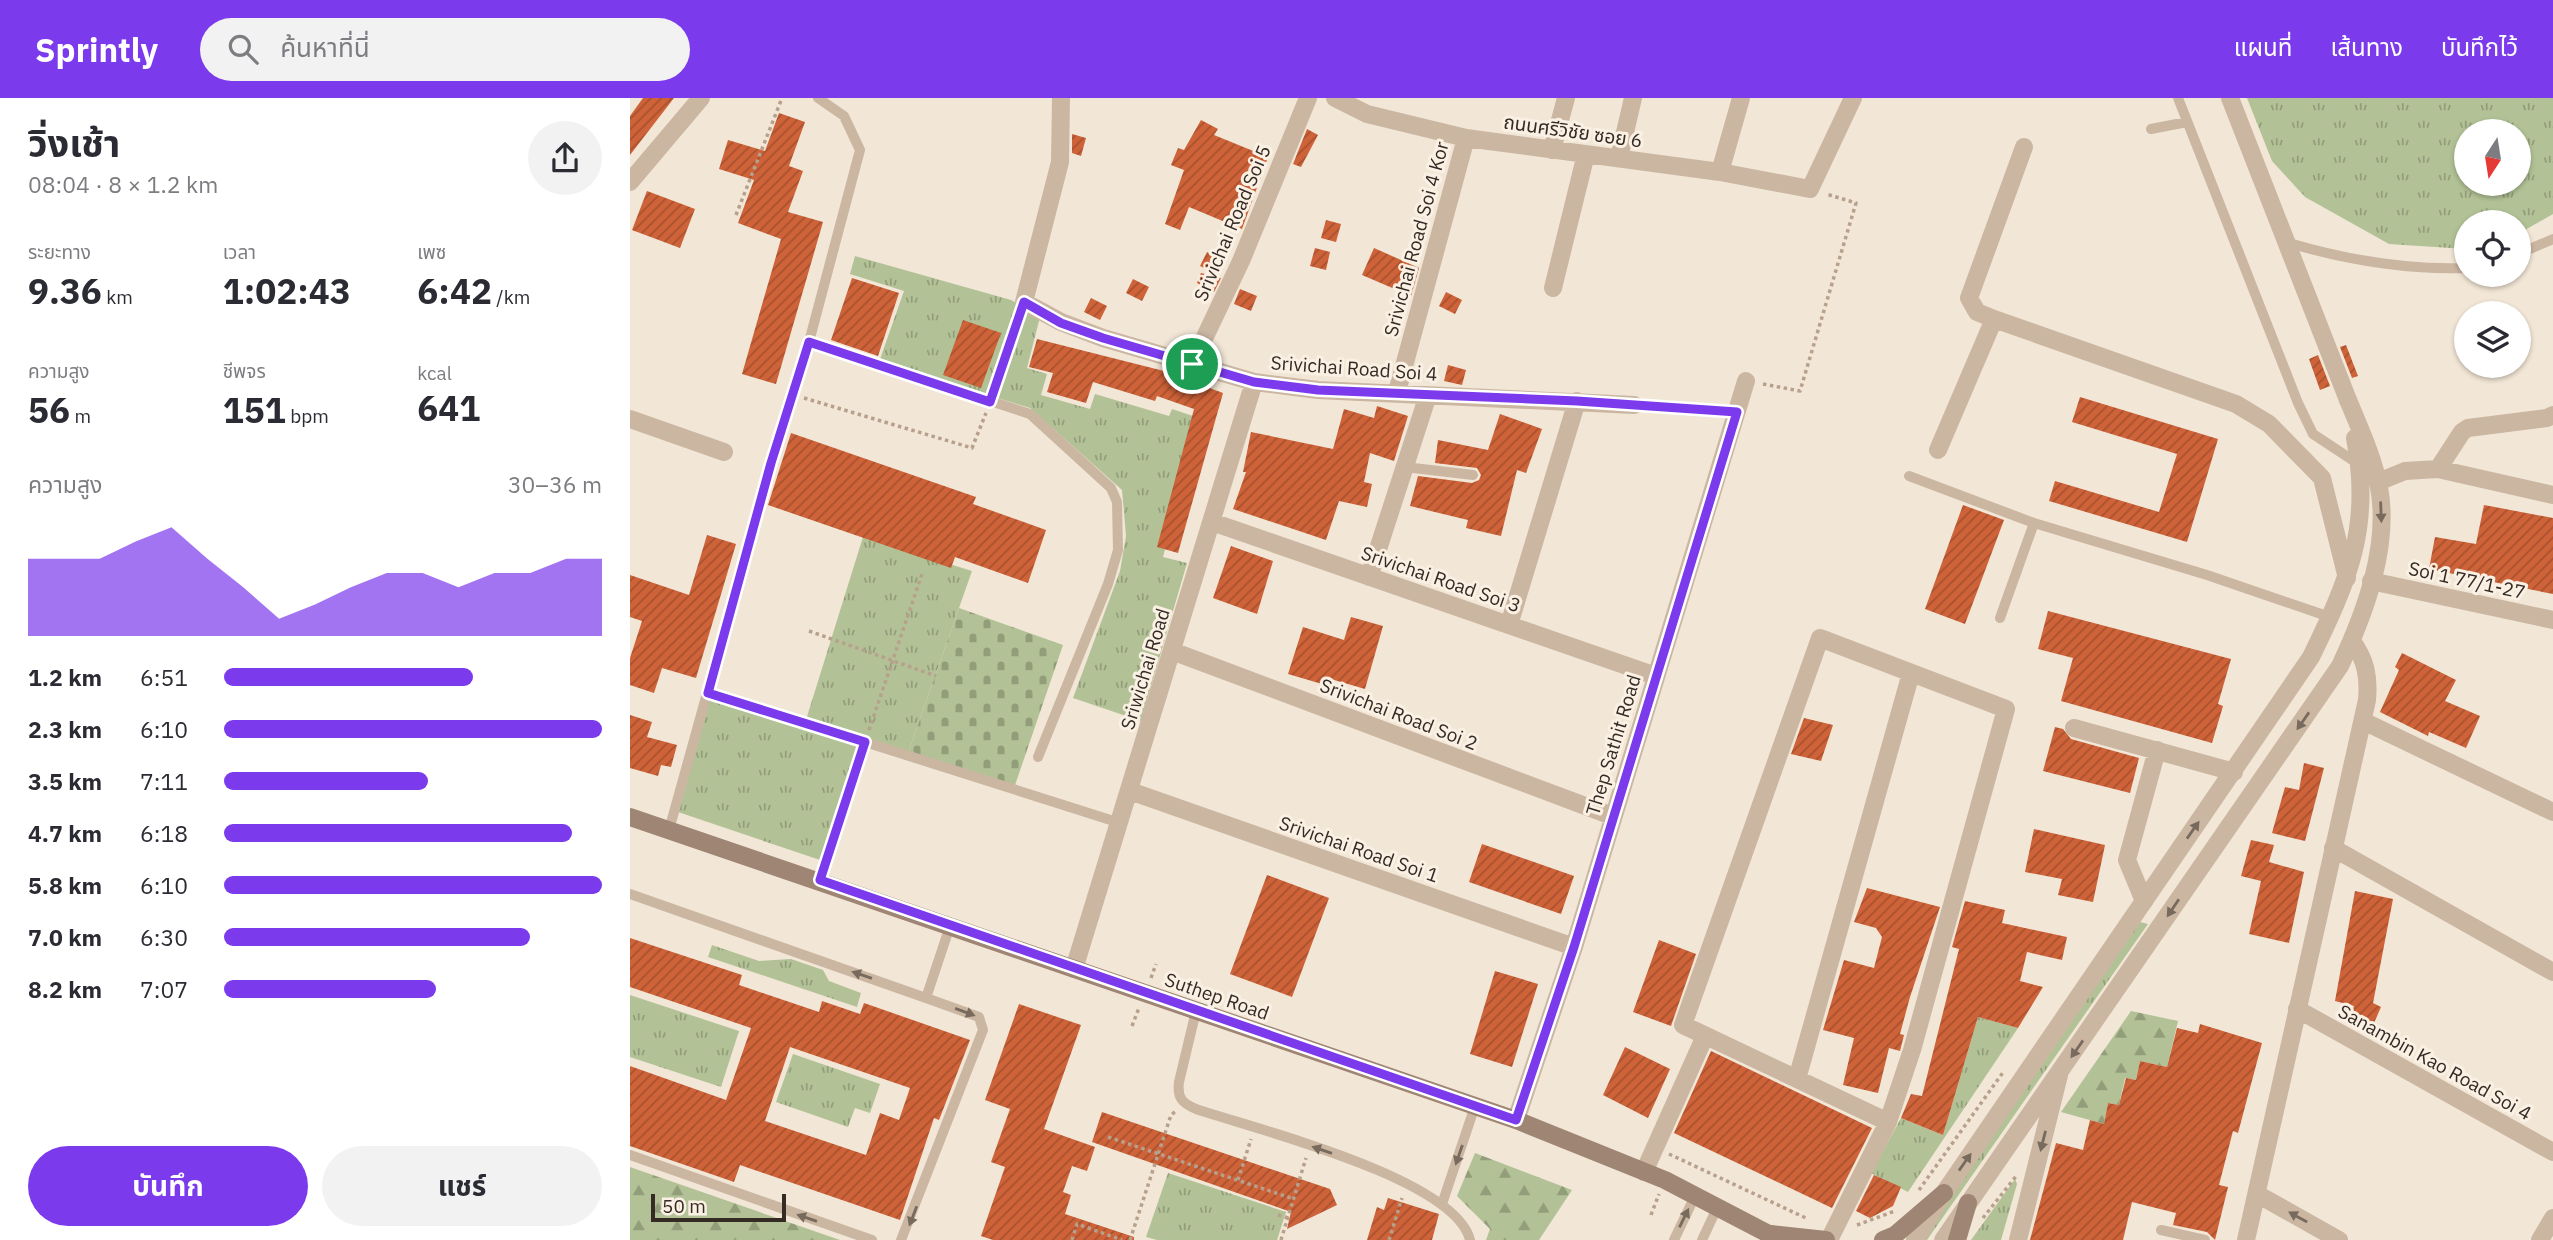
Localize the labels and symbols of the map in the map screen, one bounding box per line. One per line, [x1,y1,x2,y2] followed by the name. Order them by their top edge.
[1502,109,1644,153] street label: ถนนศรีวิชัย ซอย 6
[2454,119,2530,196] north arrow
[1378,139,1454,339] street label: Srivichai Road Soi 4 Kor
[1188,141,1276,305] street label: Srivichai Road Soi 5
[1162,334,1222,394] pin
[1270,350,1438,386] street label: Srivichai Road Soi 4
[2375,501,2386,523] one-way arrow
[1358,540,1524,618] street label: Srivichai Road Soi 3
[2406,556,2528,604] street label: Soi 1 77/1-27
[1115,605,1175,733] street label: Sriwichai Road
[1580,672,1646,818] street label: Thep Sathit Road
[1317,673,1481,755] street label: Srivichai Road Soi 2
[2296,712,2310,730] one-way arrow
[1276,810,1442,888] street label: Srivichai Road Soi 1
[2187,820,2200,840] one-way arrow
[2166,899,2180,917] one-way arrow
[1162,967,1272,1025] street label: Suthep Road
[851,969,872,980] one-way arrow
[2334,999,2536,1125] street label: Sanambin Kao Road Soi 4
[955,1006,976,1017] one-way arrow
[2071,1039,2084,1058] one-way arrow
[2037,1130,2048,1152] one-way arrow
[1453,1144,1464,1165] one-way arrow
[1312,1145,1333,1155] one-way arrow
[1958,1153,1972,1171] one-way arrow
[651,1191,786,1223] scale bar
[907,1205,918,1226] one-way arrow
[1679,1208,1690,1228] one-way arrow
[2288,1211,2308,1223] one-way arrow
[797,1212,818,1223] one-way arrow

